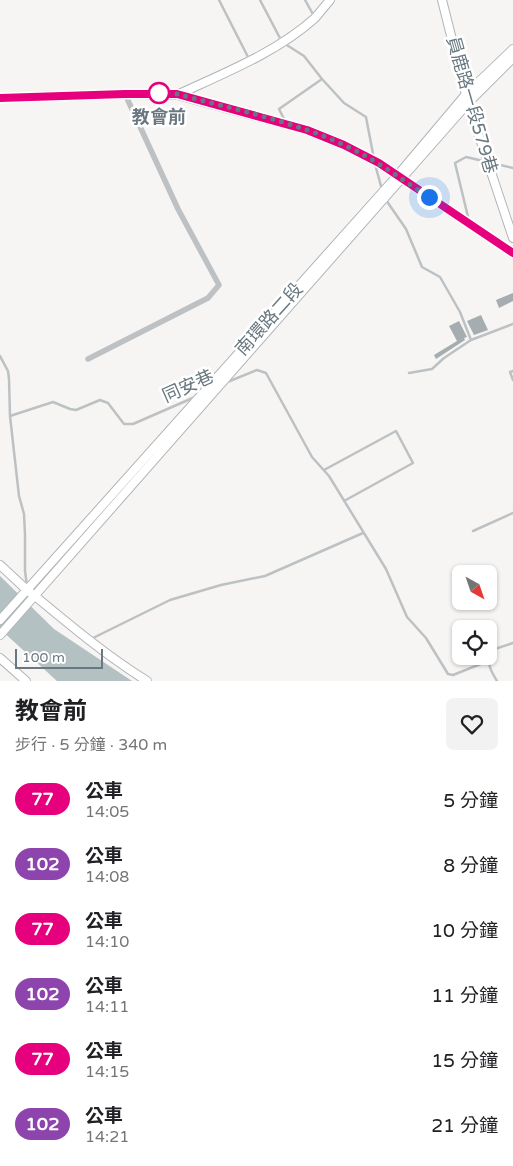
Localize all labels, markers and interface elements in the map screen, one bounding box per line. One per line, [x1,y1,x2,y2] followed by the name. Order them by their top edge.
[442,34,502,176] street label: 員鹿路一段579巷
[148,82,170,104] marker: 教會前
[132,106,186,128] place label: 教會前
[417,185,442,210] your location
[231,278,307,360] street label: 南環路二段
[159,365,217,407] street label: 同安巷
[452,565,498,610] north arrow
[452,565,497,665] map controls
[452,620,497,665] button: locate
[15,646,102,669] scale bar
[22,649,65,666] text: 100 m
[15,697,87,726] text: 教會前
[446,698,498,750] button: heart
[15,735,167,755] text: 步行 · 5 分鐘 · 340 m
[85,780,123,802] text: 公車
[31,788,54,810] text: 77
[443,790,498,812] text: 5 分鐘
[85,802,129,822] text: 14:05
[85,845,123,867] text: 公車
[26,853,59,875] text: 102
[443,855,498,877] text: 8 分鐘
[85,867,129,887] text: 14:08
[85,910,123,932] text: 公車
[31,918,54,940] text: 77
[431,920,498,942] text: 10 分鐘
[85,932,129,952] text: 14:10
[85,975,123,997] text: 公車
[26,983,59,1005] text: 102
[431,985,498,1007] text: 11 分鐘
[85,997,129,1017] text: 14:11
[85,1040,123,1062] text: 公車
[31,1048,54,1070] text: 77
[431,1050,498,1072] text: 15 分鐘
[85,1062,129,1082] text: 14:15
[85,1105,123,1127] text: 公車
[26,1113,59,1135] text: 102
[431,1115,498,1137] text: 21 分鐘
[85,1127,129,1147] text: 14:21

